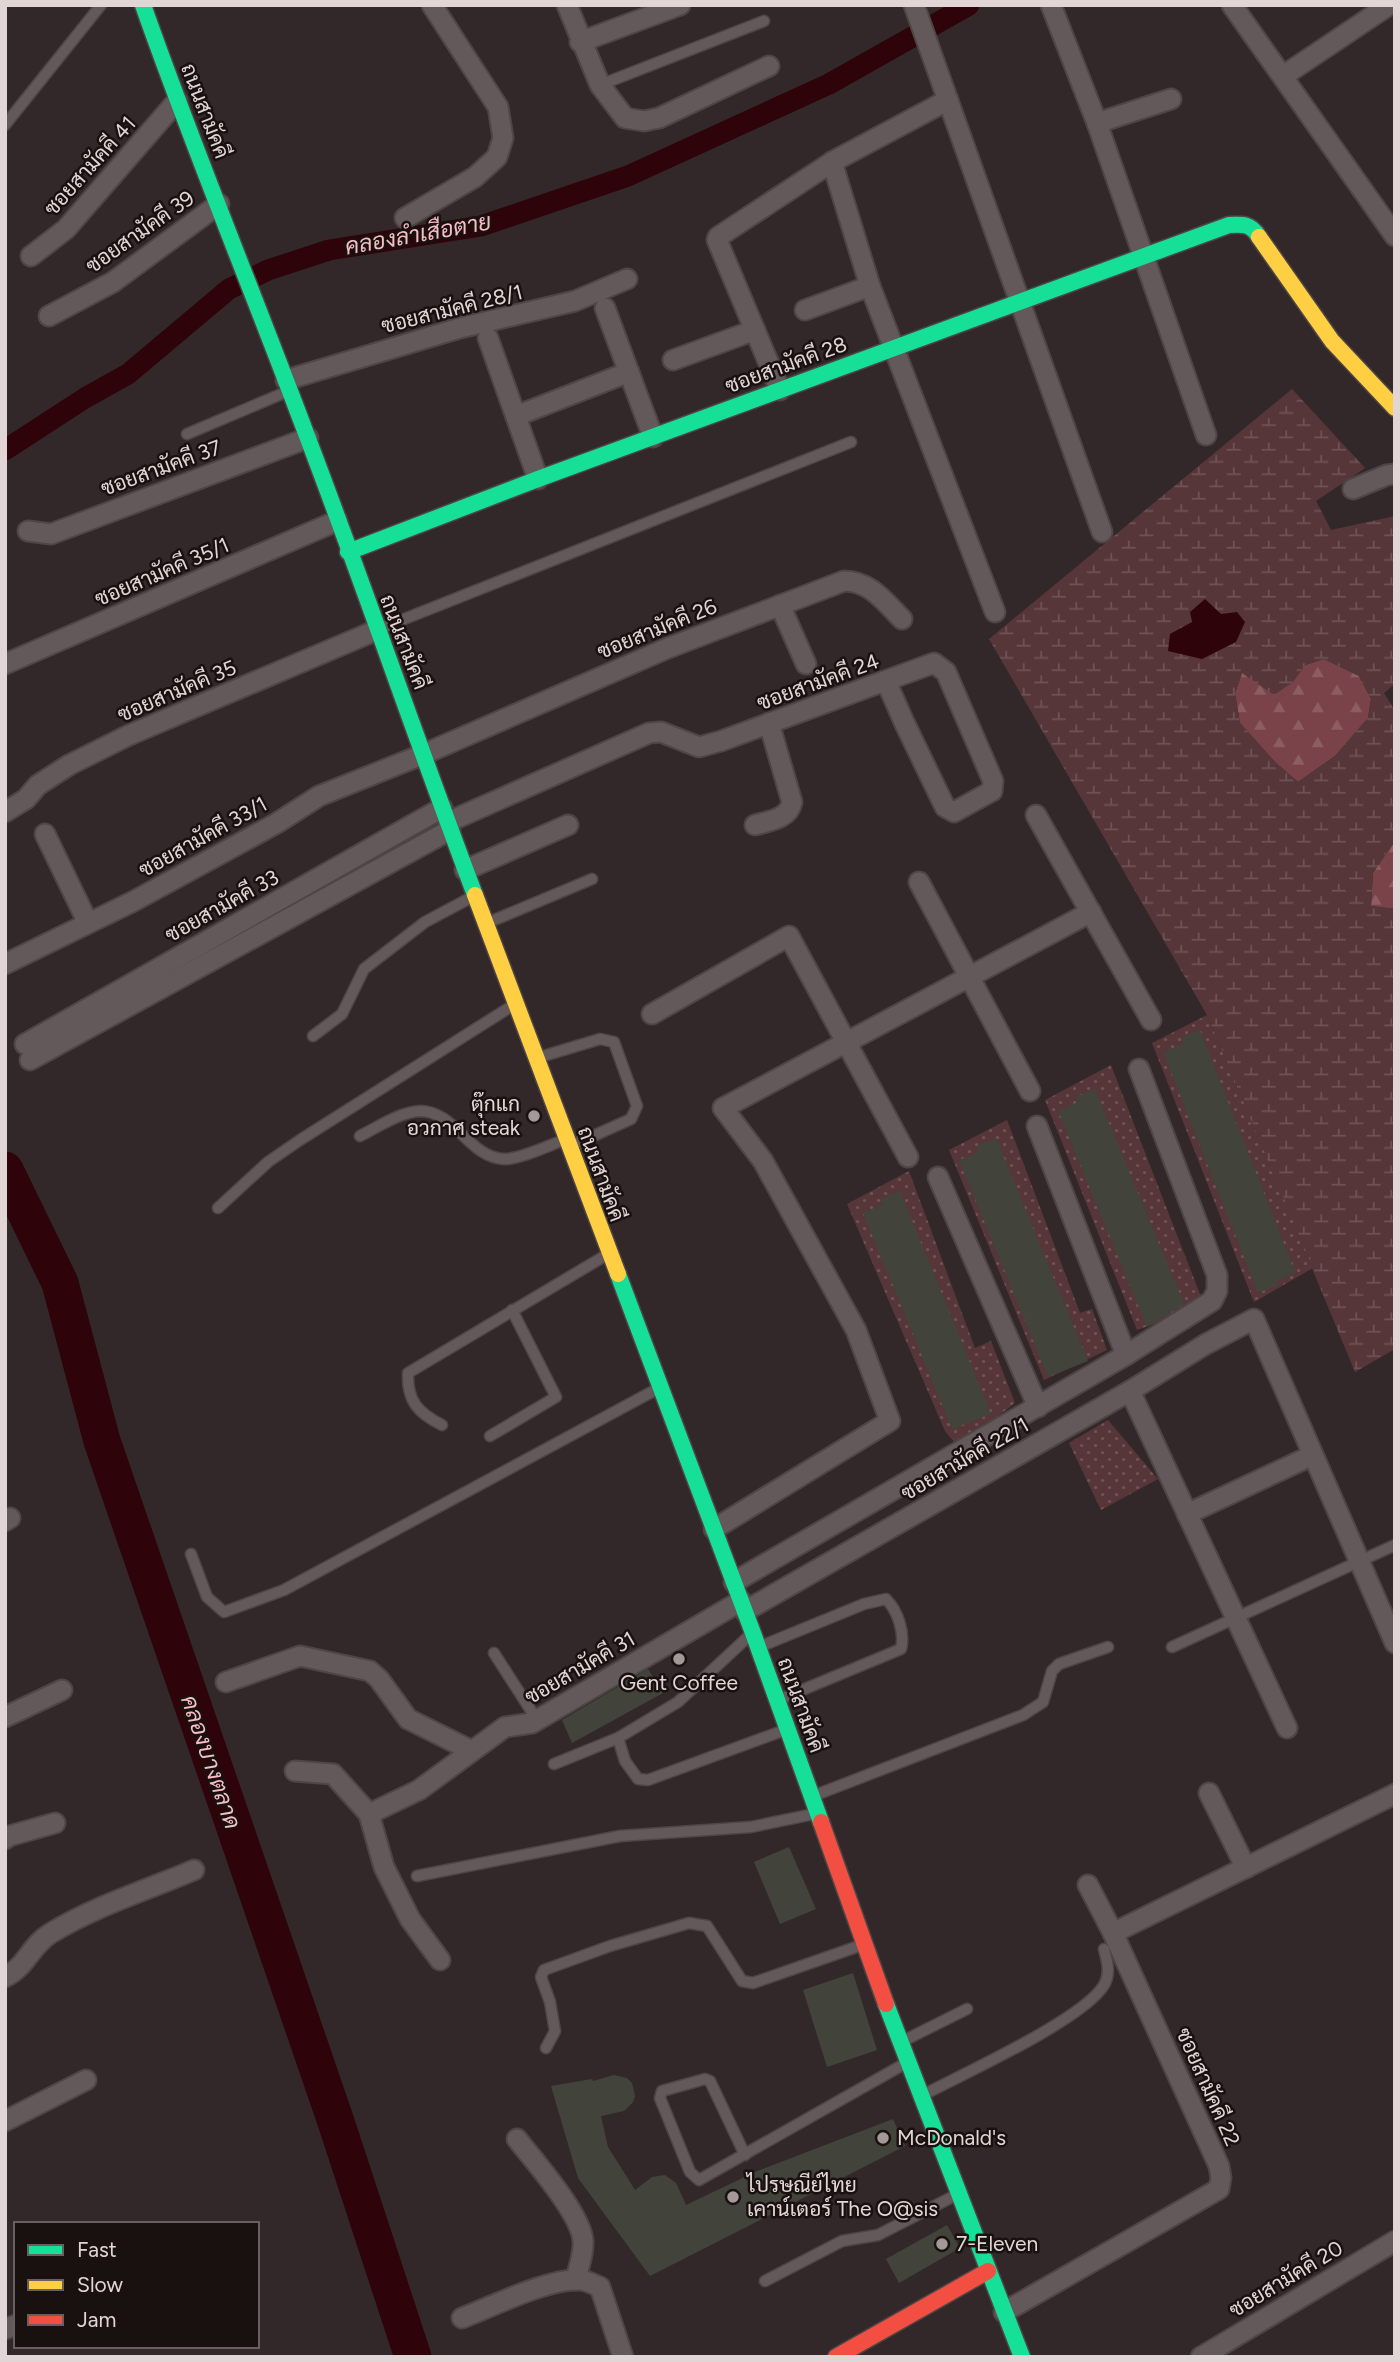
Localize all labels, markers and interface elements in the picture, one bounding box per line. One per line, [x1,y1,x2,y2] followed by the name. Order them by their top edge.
[176,60,235,162] street label: ถนนสามัคคี
[39,111,141,220] street label: ซอยสามัคคี 41
[81,185,199,278] street label: ซอยสามัคคี 39
[343,206,493,261] water label: คลองลำเสือตาย
[379,279,525,338] street label: ซอยสามัคคี 28/1
[722,331,850,398] street label: ซอยสามัคคี 28
[97,434,224,501] street label: ซอยสามัคคี 37
[91,532,233,611] street label: ซอยสามัคคี 35/1
[375,591,434,693] street label: ถนนสามัคคี
[593,593,720,664] street label: ซอยสามัคคี 26
[753,648,882,715] street label: ซอยสามัคคี 24
[114,654,240,727] street label: ซอยสามัคคี 35
[134,791,271,882] street label: ซอยสามัคคี 33/1
[161,864,283,947] street label: ซอยสามัคคี 33
[407,1091,521,1140] place label: ตุ๊กแก อวกาศ steak
[526,1108,542,1124] marker: ตุ๊กแก อวกาศ steak
[573,1123,630,1225] street label: ถนนสามัคคี
[896,1412,1033,1505] street label: ซอยสามัคคี 22/1
[520,1626,639,1709] street label: ซอยสามัคคี 31
[671,1651,687,1667] marker: Gent Coffee
[773,1654,830,1756] street label: ถนนสามัคคี
[620,1670,738,1695] place label: Gent Coffee
[175,1691,247,1833] water label: คลองบางตลาด
[1171,2024,1246,2150] street label: ซอยสามัคคี 22
[897,2125,1006,2150] place label: McDonald's
[875,2130,891,2146] marker: McDonald's
[745,2171,938,2221] place label: ไปรษณีย์ไทย เคาน์เตอร์ The O@sis
[725,2189,741,2205] marker: ไปรษณีย์ไทย เคาน์เตอร์ The O@sis
[14,2222,259,2348] legend
[956,2231,1038,2256] place label: 7-Eleven
[1224,2235,1347,2322] street label: ซอยสามัคคี 20
[934,2236,950,2252] marker: 7-Eleven
[77,2237,117,2262] text: Fast
[77,2272,123,2297] text: Slow
[77,2307,116,2332] text: Jam

